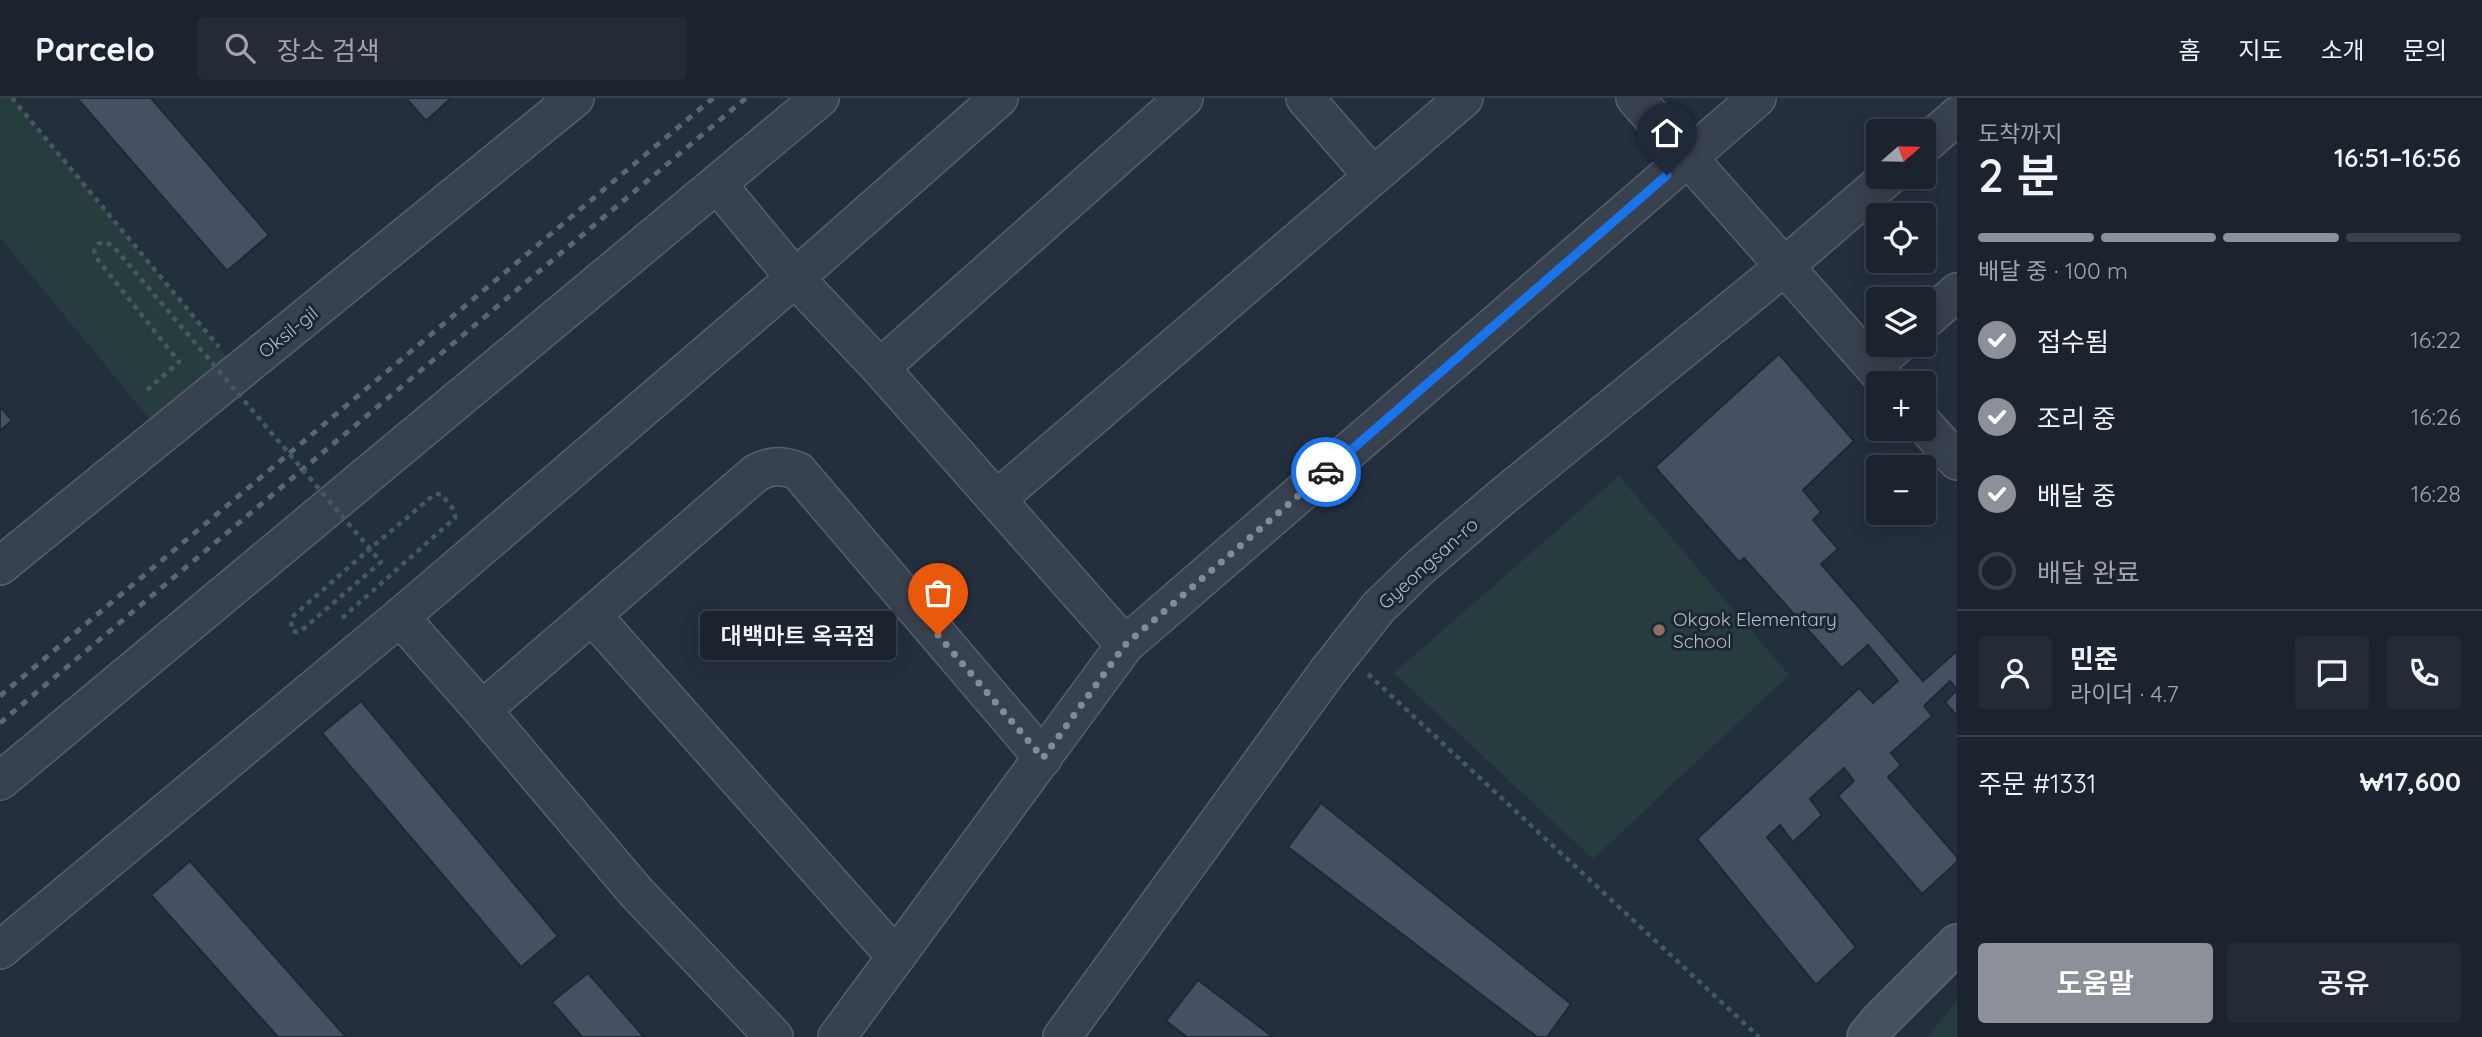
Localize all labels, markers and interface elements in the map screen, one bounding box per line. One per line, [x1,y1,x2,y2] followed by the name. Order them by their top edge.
[197,17,687,80] search box
[35,28,155,69] text: Parcelo
[221,29,259,67] icon: search
[277,34,380,67] text: 장소 검색
[2178,35,2200,65] text: 홈
[2238,35,2283,65] text: 지도
[2321,35,2365,65] text: 소개
[2403,35,2447,65] text: 문의
[1637,103,1697,175] pin
[1648,114,1686,152] icon: home
[1866,119,1936,189] north arrow
[1866,119,1936,525] map controls
[1978,119,2063,148] text: 도착까지
[2334,141,2461,174] text: 16:51–16:56
[1978,146,2059,204] text: 2 분
[1866,203,1936,273] button: locate
[1978,256,2128,285] text: 배달 중 · 100 m
[1866,287,1936,357] button: layers
[253,301,323,363] street label: Oksil-gil
[1978,321,2016,359] icon: check
[2037,325,2109,358] text: 접수됨
[2410,325,2461,354] text: 16:22
[1866,371,1936,441] button: +
[1978,398,2016,436] icon: check
[2037,402,2116,435] text: 조리 중
[2411,402,2461,431] text: 16:26
[1291,437,1361,507] courier
[1307,453,1345,491] icon: car
[1866,455,1936,525] button: −
[1978,475,2016,513] icon: check
[2037,479,2116,512] text: 배달 중
[2411,479,2461,508] text: 16:28
[1373,512,1483,614] street label: Gyeongsan-ro
[2037,556,2140,589] text: 배달 완료
[908,563,968,635] pin
[919,574,957,612] icon: bag
[1673,607,1837,653] place label: Okgok Elementary School
[700,610,896,660] callout: 대백마트 옥곡점
[721,621,875,650] text: 대백마트 옥곡점
[1651,622,1667,638] marker: Okgok Elementary School
[1978,636,2052,710] button: person
[2295,636,2369,710] button: chat
[2387,636,2461,710] button: phone
[2070,642,2118,675] text: 민준
[2070,679,2179,708] text: 라이더 · 4.7
[2359,765,2461,798] text: ₩17,600
[1978,767,2096,800] text: 주문 #1331
[1978,943,2213,1023] button: 도움말
[2227,943,2461,1023] button: 공유

